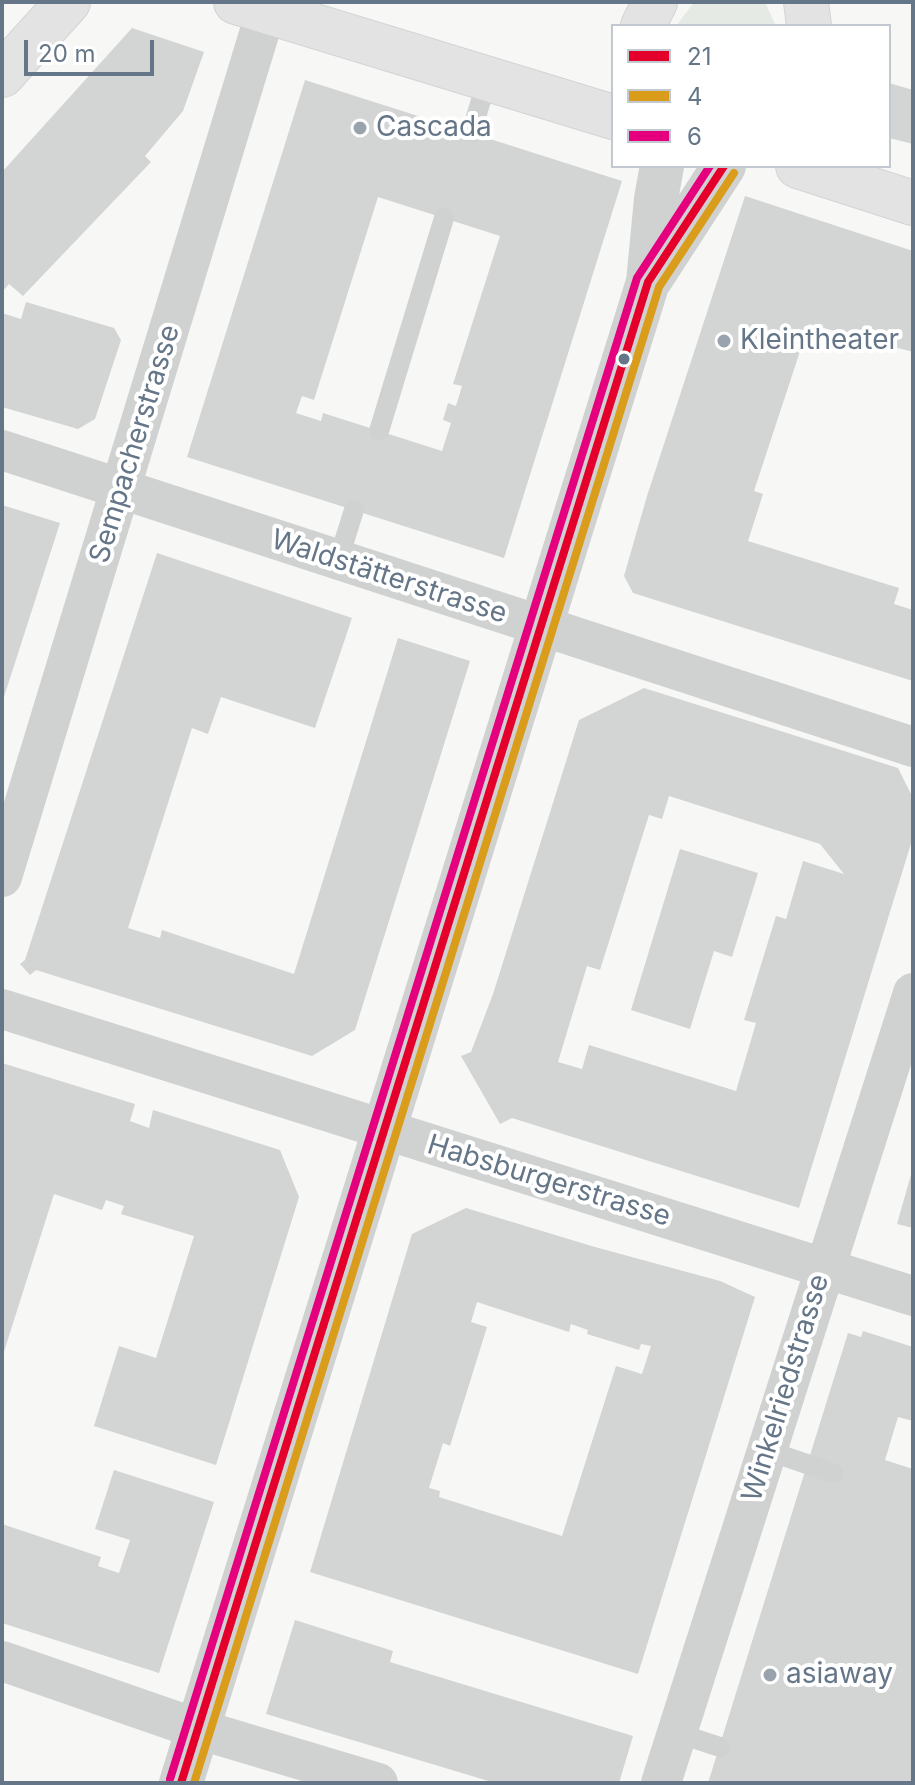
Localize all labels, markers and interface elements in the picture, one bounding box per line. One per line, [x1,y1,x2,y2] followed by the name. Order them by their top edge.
[28,24,158,74] scale bar
[611,24,891,168] legend
[38,39,96,68] text: 20 m
[687,42,711,71] text: 21
[687,82,703,111] text: 4
[376,111,492,145] place label: Cascada
[351,119,369,137] marker: Cascada
[687,122,702,151] text: 6
[83,321,187,567] street label: Sempacherstrasse
[740,324,899,358] place label: Kleintheater
[715,332,733,350] marker: Kleintheater
[616,351,632,367] unlabelled marker
[267,523,511,631] street label: Waldstätterstrasse
[423,1128,675,1234] street label: Habsburgerstrasse
[735,1270,837,1506] street label: Winkelriedstrasse
[786,1658,893,1692] place label: asiaway
[761,1666,779,1684] marker: asiaway

